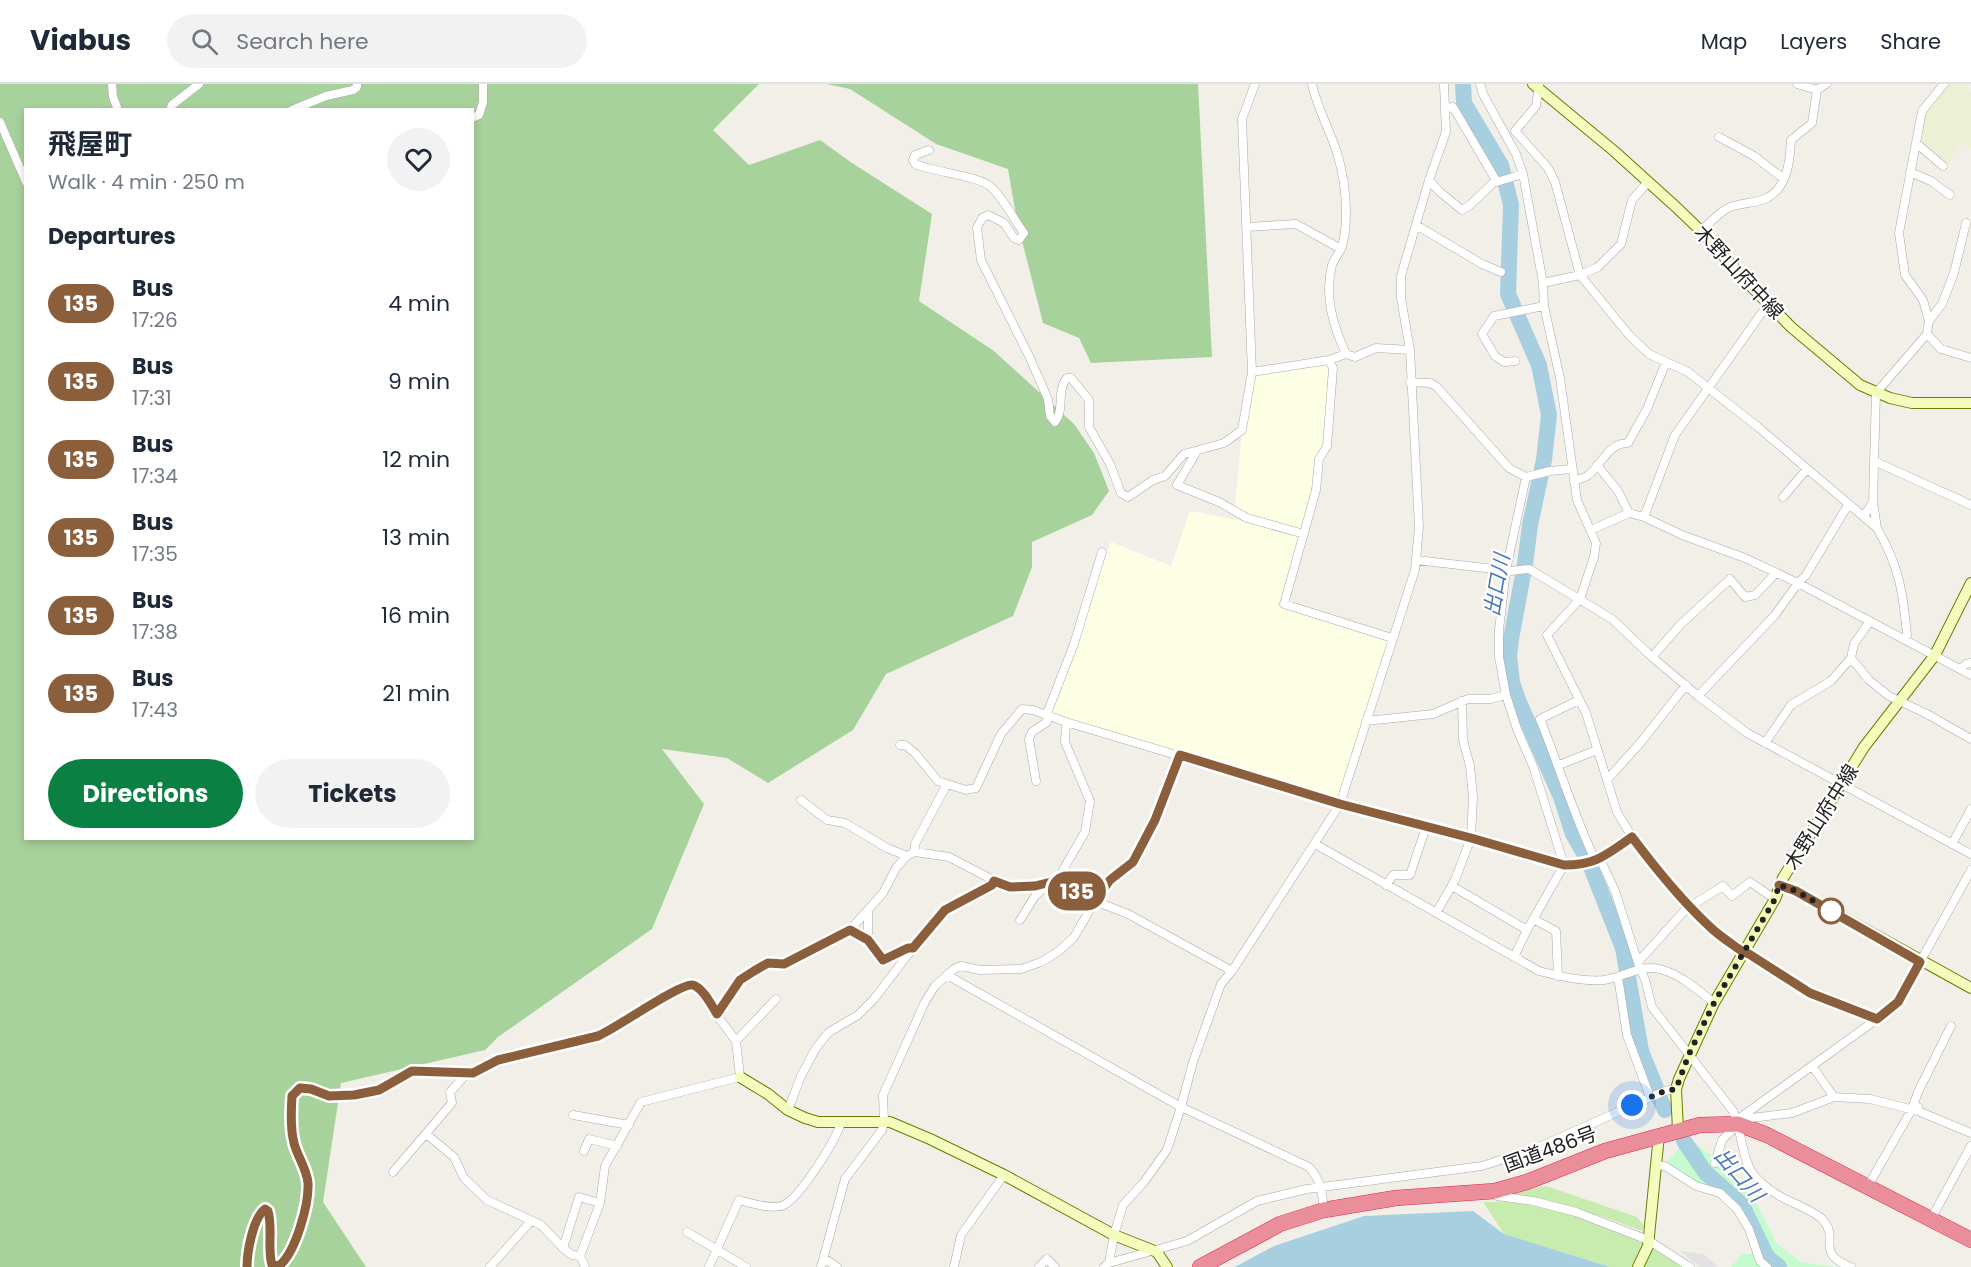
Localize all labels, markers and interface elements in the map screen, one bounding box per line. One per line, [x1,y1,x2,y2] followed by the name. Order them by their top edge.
[167,14,587,68] search box
[30,21,131,60] text: Viabus
[188,25,221,58] icon: search
[236,26,369,57] text: Search here
[1701,27,1747,56] text: Map
[1780,27,1847,56] text: Layers
[1880,27,1941,56] text: Share
[48,125,132,164] text: 飛屋町
[387,128,450,191] button: heart
[48,168,245,196] text: Walk · 4 min · 250 m
[1688,219,1790,325] street label: 木野山府中線
[48,221,176,252] text: Departures
[132,273,174,304] text: Bus
[388,288,450,319] text: 4 min
[64,289,98,318] text: 135
[132,306,178,334] text: 17:26
[132,351,174,382] text: Bus
[388,366,450,397] text: 9 min
[64,367,98,396] text: 135
[132,384,172,412] text: 17:31
[132,429,174,460] text: Bus
[382,444,450,475] text: 12 min
[64,445,98,474] text: 135
[132,462,178,490] text: 17:34
[132,507,174,538] text: Bus
[382,522,450,553] text: 13 min
[64,523,98,552] text: 135
[132,540,178,568] text: 17:35
[1477,549,1517,618] water label: 出口川
[132,585,174,616] text: Bus
[381,600,450,631] text: 16 min
[64,601,98,630] text: 135
[132,618,178,646] text: 17:38
[132,663,174,694] text: Bus
[382,678,450,709] text: 21 min
[64,679,98,708] text: 135
[132,696,178,724] text: 17:43
[48,759,243,828] button: Directions
[255,759,450,828] button: Tickets
[1777,759,1865,875] street label: 木野山府中線
[1042,872,1112,910] line badge: 135
[1060,877,1094,906] text: 135
[1818,898,1844,924] unlabelled marker
[1617,1090,1647,1120] your location
[1499,1119,1601,1179] street label: 国道486号
[1708,1141,1772,1209] water label: 出口川

